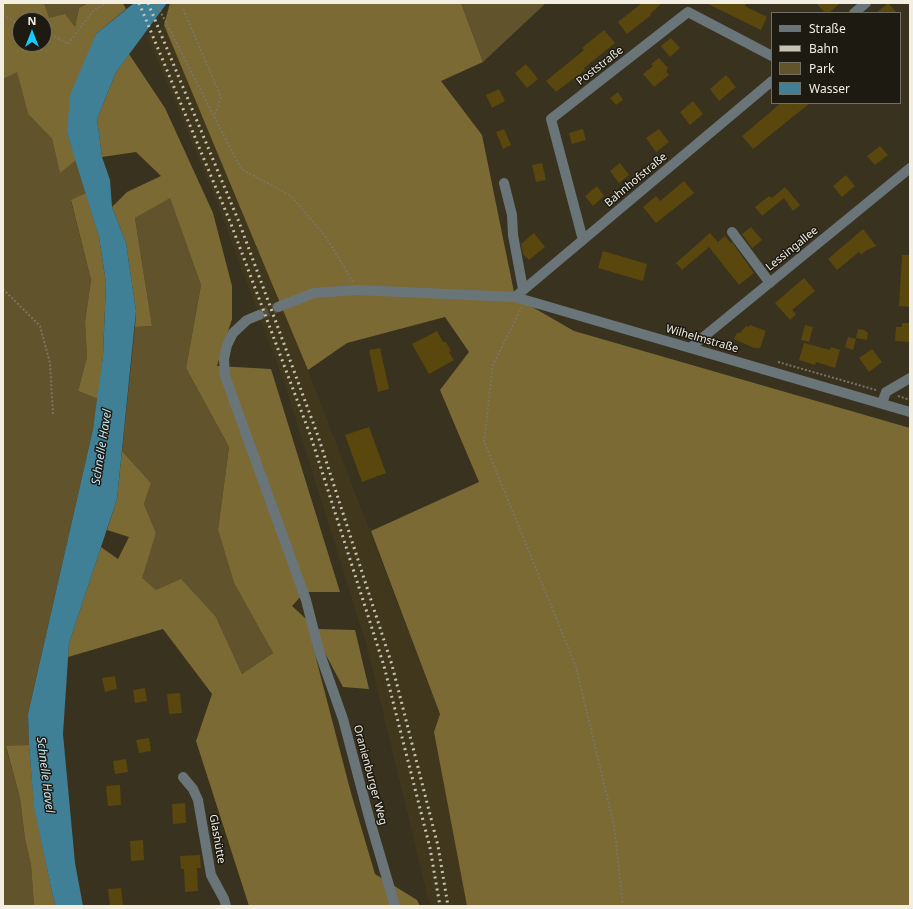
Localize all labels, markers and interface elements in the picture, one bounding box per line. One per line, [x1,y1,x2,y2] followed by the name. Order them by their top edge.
[12,12,52,52] north arrow
[771,12,901,104] legend
[28,13,36,28] text: N
[809,20,846,37] text: Straße
[809,40,838,57] text: Bahn
[574,44,626,88] street label: Poststraße
[809,60,834,77] text: Park
[809,80,850,97] text: Wasser
[602,150,670,210] street label: Bahnhofstraße
[763,224,821,274] street label: Lessingallee
[664,322,740,356] street label: Wilhelmstraße
[89,408,115,486] water label: Schnelle Havel
[350,724,390,826] street label: Oranienburger Weg
[33,736,57,814] water label: Schnelle Havel
[206,813,228,865] street label: Glashütte

